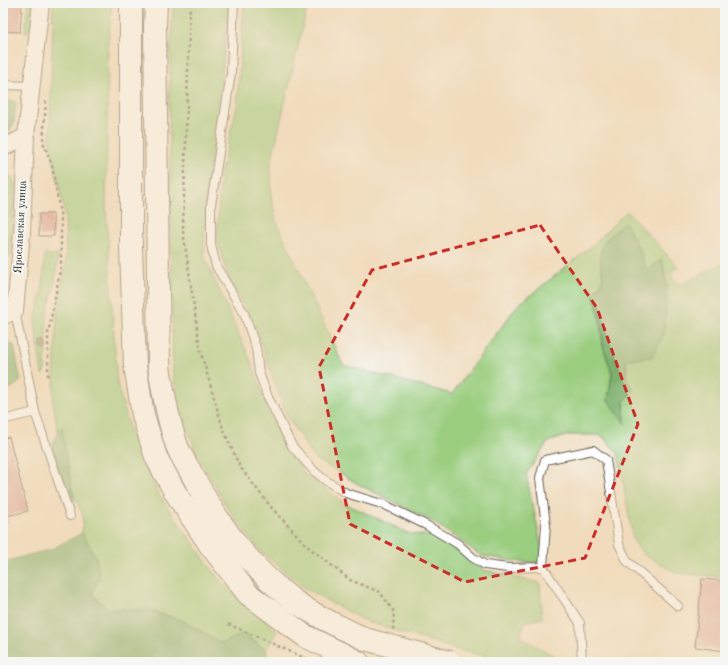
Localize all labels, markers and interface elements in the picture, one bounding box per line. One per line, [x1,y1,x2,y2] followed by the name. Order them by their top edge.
[13,180,29,274] street label: Ярославская улица

